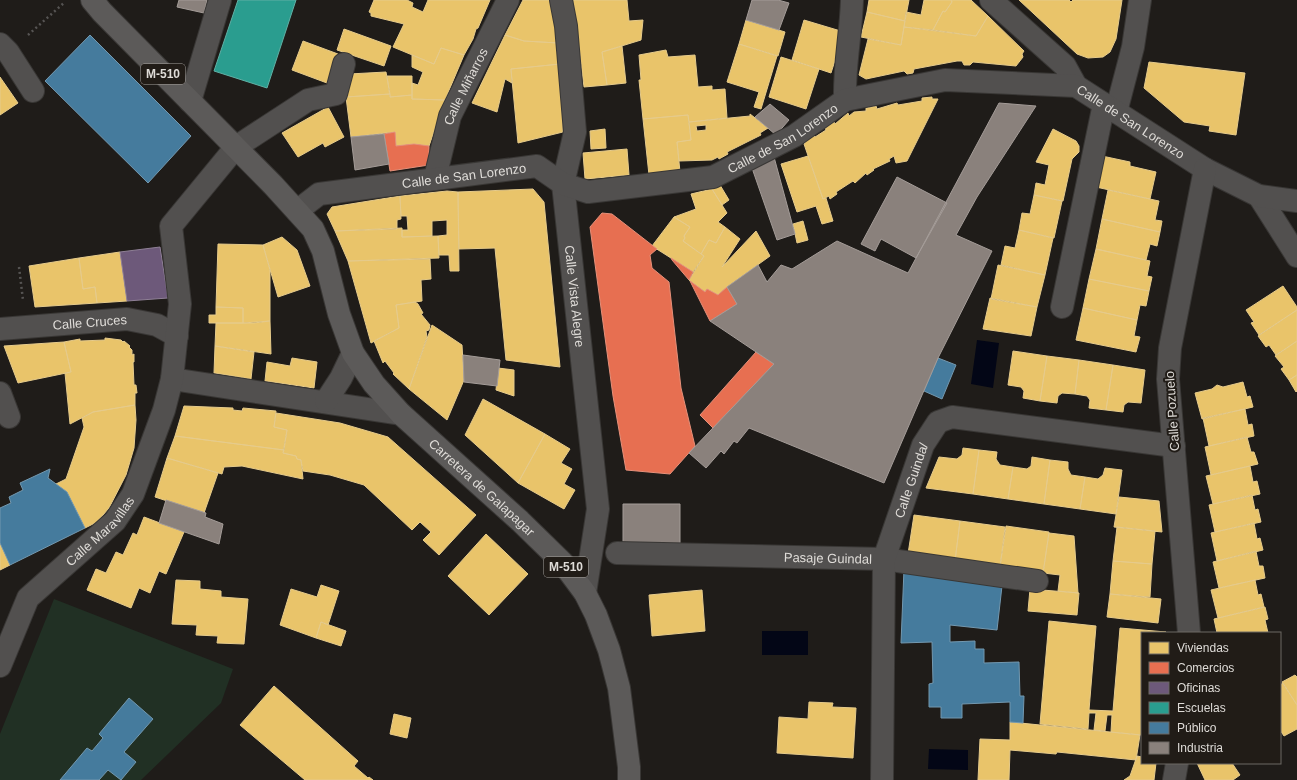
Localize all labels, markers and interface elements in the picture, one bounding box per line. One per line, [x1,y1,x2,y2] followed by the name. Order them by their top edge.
[441,45,491,126] street label: Calle Miñarros
[141,64,185,84] road number: M-510
[1074,81,1188,162] street label: Calle de San Lorenzo
[725,100,840,176] street label: Calle de San Lorenzo
[401,160,527,191] street label: Calle de San Lorenzo
[562,244,588,348] street label: Calle Vista Alegre
[52,311,128,332] street label: Calle Cruces
[1162,370,1182,452] street label: Calle Pozuelo
[426,436,539,539] street label: Carretera de Galapagar
[891,440,930,520] street label: Calle Guindal
[62,493,137,569] street label: Calle Maravillas
[784,549,872,566] street label: Pasaje Guindal
[544,557,588,577] road number: M-510
[1141,632,1281,764] legend
[1177,641,1229,655] text: Viviendas
[1177,661,1234,675] text: Comercios
[1177,681,1220,695] text: Oficinas
[1177,701,1226,715] text: Escuelas
[1177,721,1217,735] text: Público
[1177,741,1223,755] text: Industria

